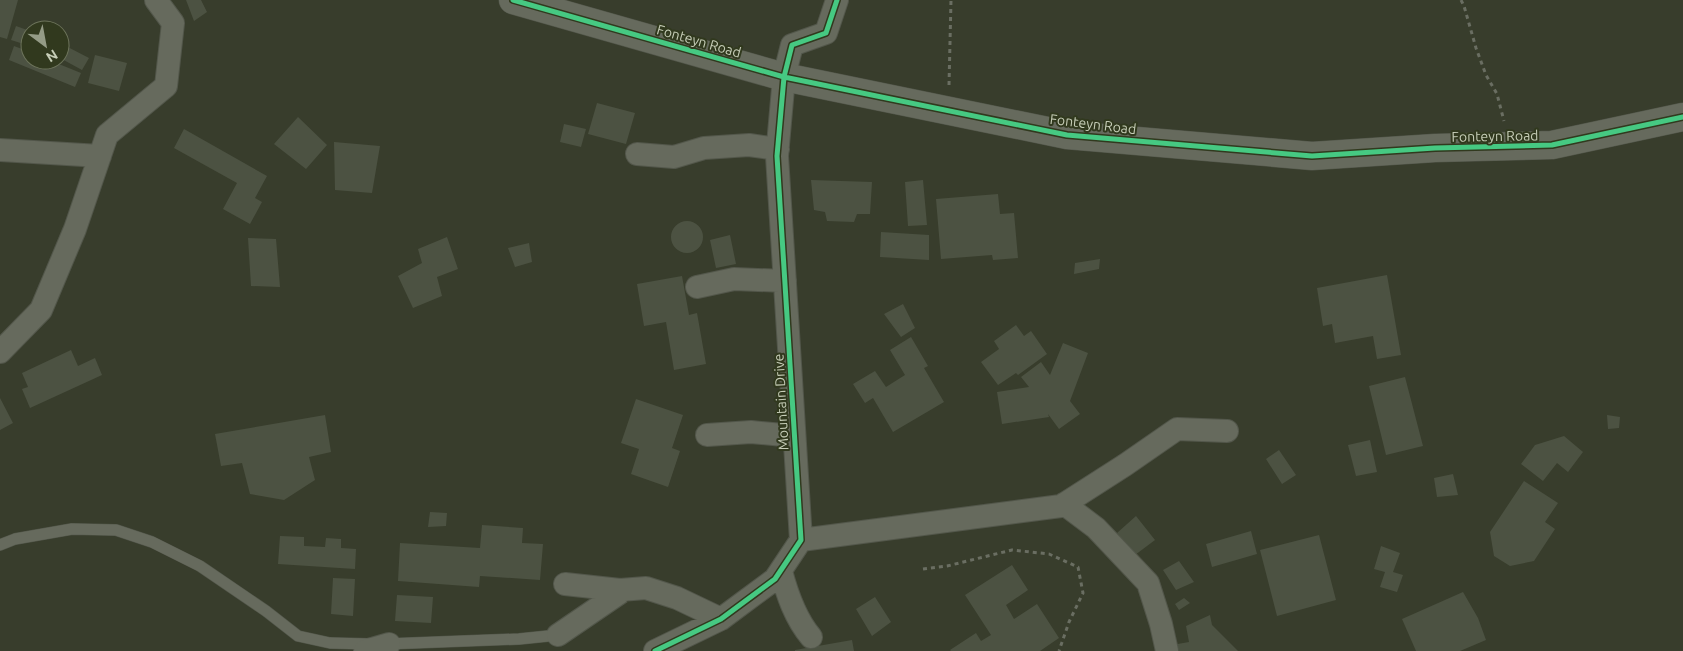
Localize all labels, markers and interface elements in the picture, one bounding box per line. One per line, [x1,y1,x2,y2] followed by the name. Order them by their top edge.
[20,20,70,70] north arrow
[655,21,743,61] street label: Fonteyn Road
[43,46,61,66] text: N
[1049,111,1137,137] street label: Fonteyn Road
[1451,127,1539,145] street label: Fonteyn Road
[770,353,792,451] street label: Mountain Drive

